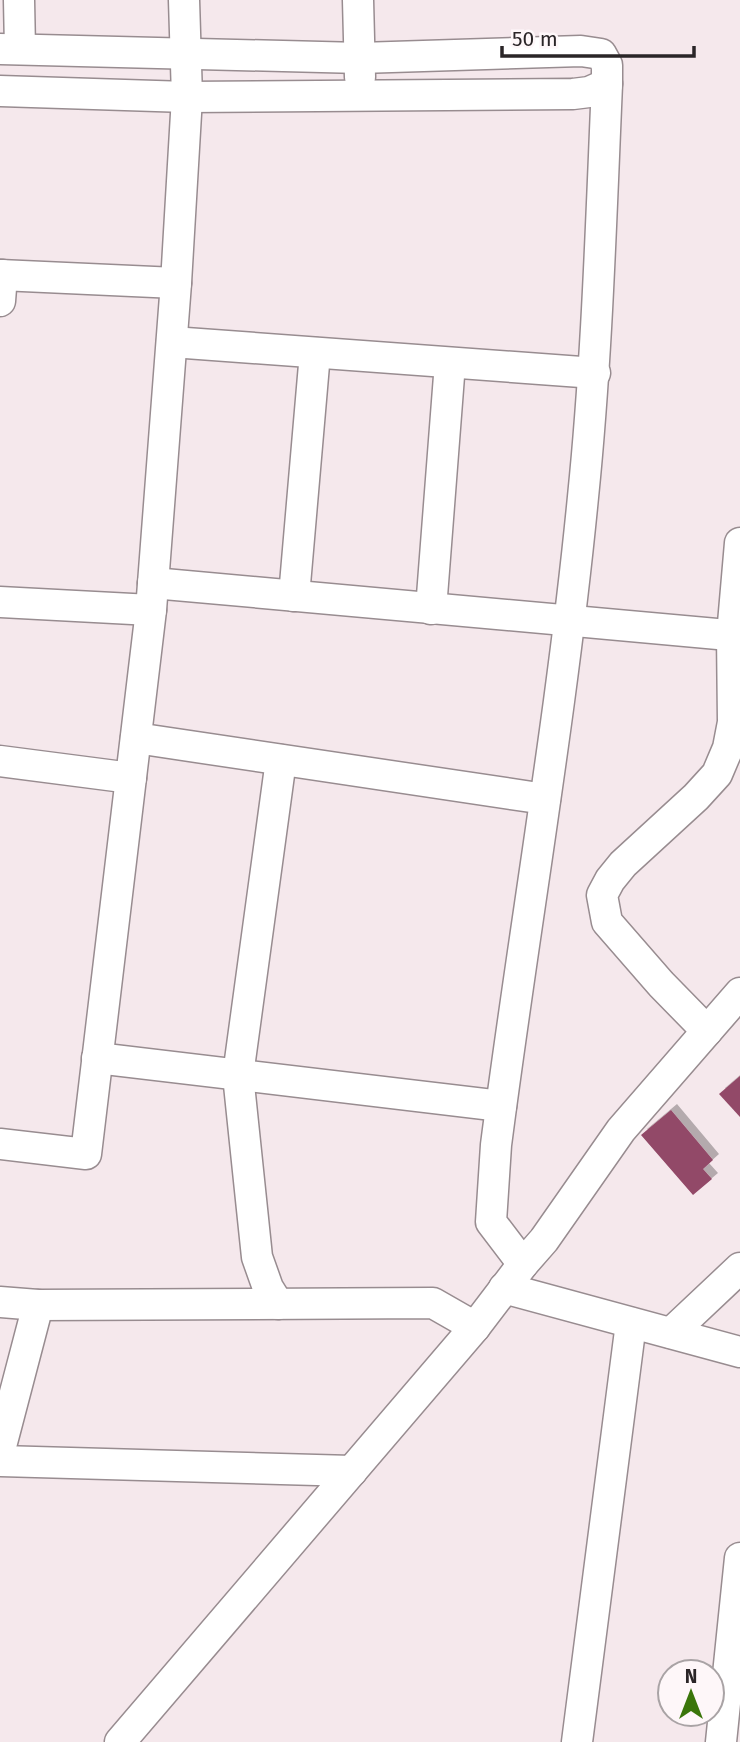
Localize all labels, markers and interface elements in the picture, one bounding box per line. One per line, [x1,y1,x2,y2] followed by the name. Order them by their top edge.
[502,14,694,58] scale bar
[512,26,558,52] text: 50 m
[656,1658,726,1728] north arrow
[685,1665,697,1688] text: N

